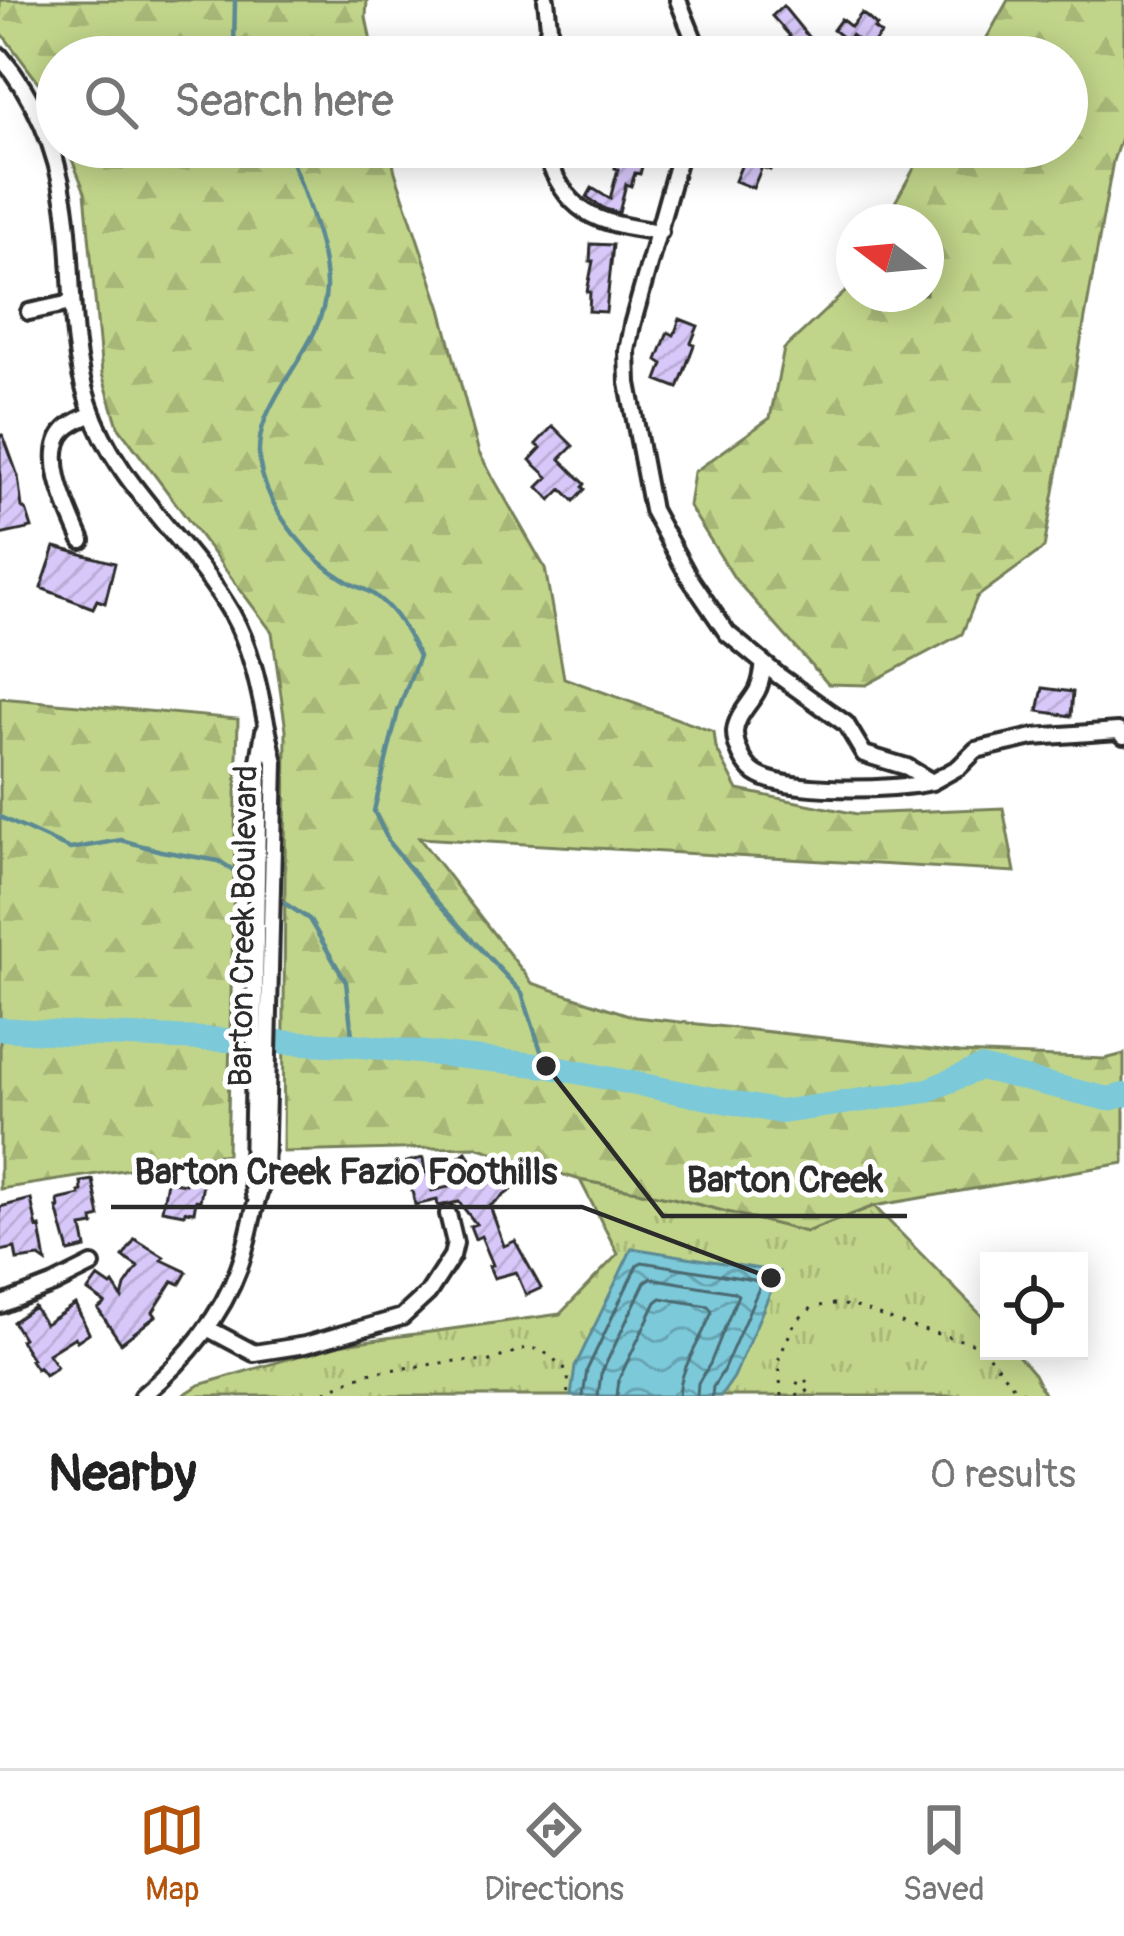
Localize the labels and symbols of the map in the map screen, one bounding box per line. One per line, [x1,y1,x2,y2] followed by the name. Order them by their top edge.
[836,204,944,312] north arrow
[220,765,267,1087] street label: Barton Creek Boulevard
[111,1135,582,1207] callout: Barton Creek Fazio Foothills
[663,1144,907,1216] callout: Barton Creek
[135,1150,558,1195] text: Barton Creek Fazio Foothills
[687,1158,884,1203] text: Barton Creek

